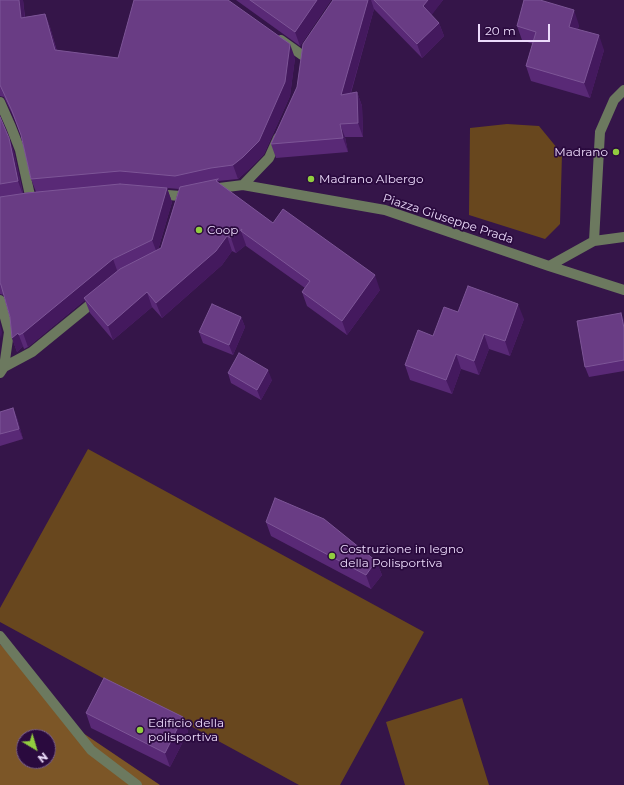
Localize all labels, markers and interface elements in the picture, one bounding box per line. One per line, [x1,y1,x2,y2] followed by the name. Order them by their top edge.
[480,16,552,42] scale bar
[485,23,516,38] text: 20 m
[554,145,608,159] place label: Madrano
[611,147,621,157] marker: Madrano
[319,172,423,186] place label: Madrano Albergo
[306,174,316,184] marker: Madrano Albergo
[381,191,515,247] street label: Piazza Giuseppe Prada
[207,223,238,237] place label: Coop
[194,225,204,235] marker: Coop
[340,542,464,570] place label: Costruzione in legno della Polisportiva
[327,551,337,561] marker: Costruzione in legno della Polisportiva
[148,716,224,744] place label: Edificio della polisportiva
[135,725,145,735] marker: Edificio della polisportiva
[16,729,56,769] north arrow
[35,749,51,766] text: N

